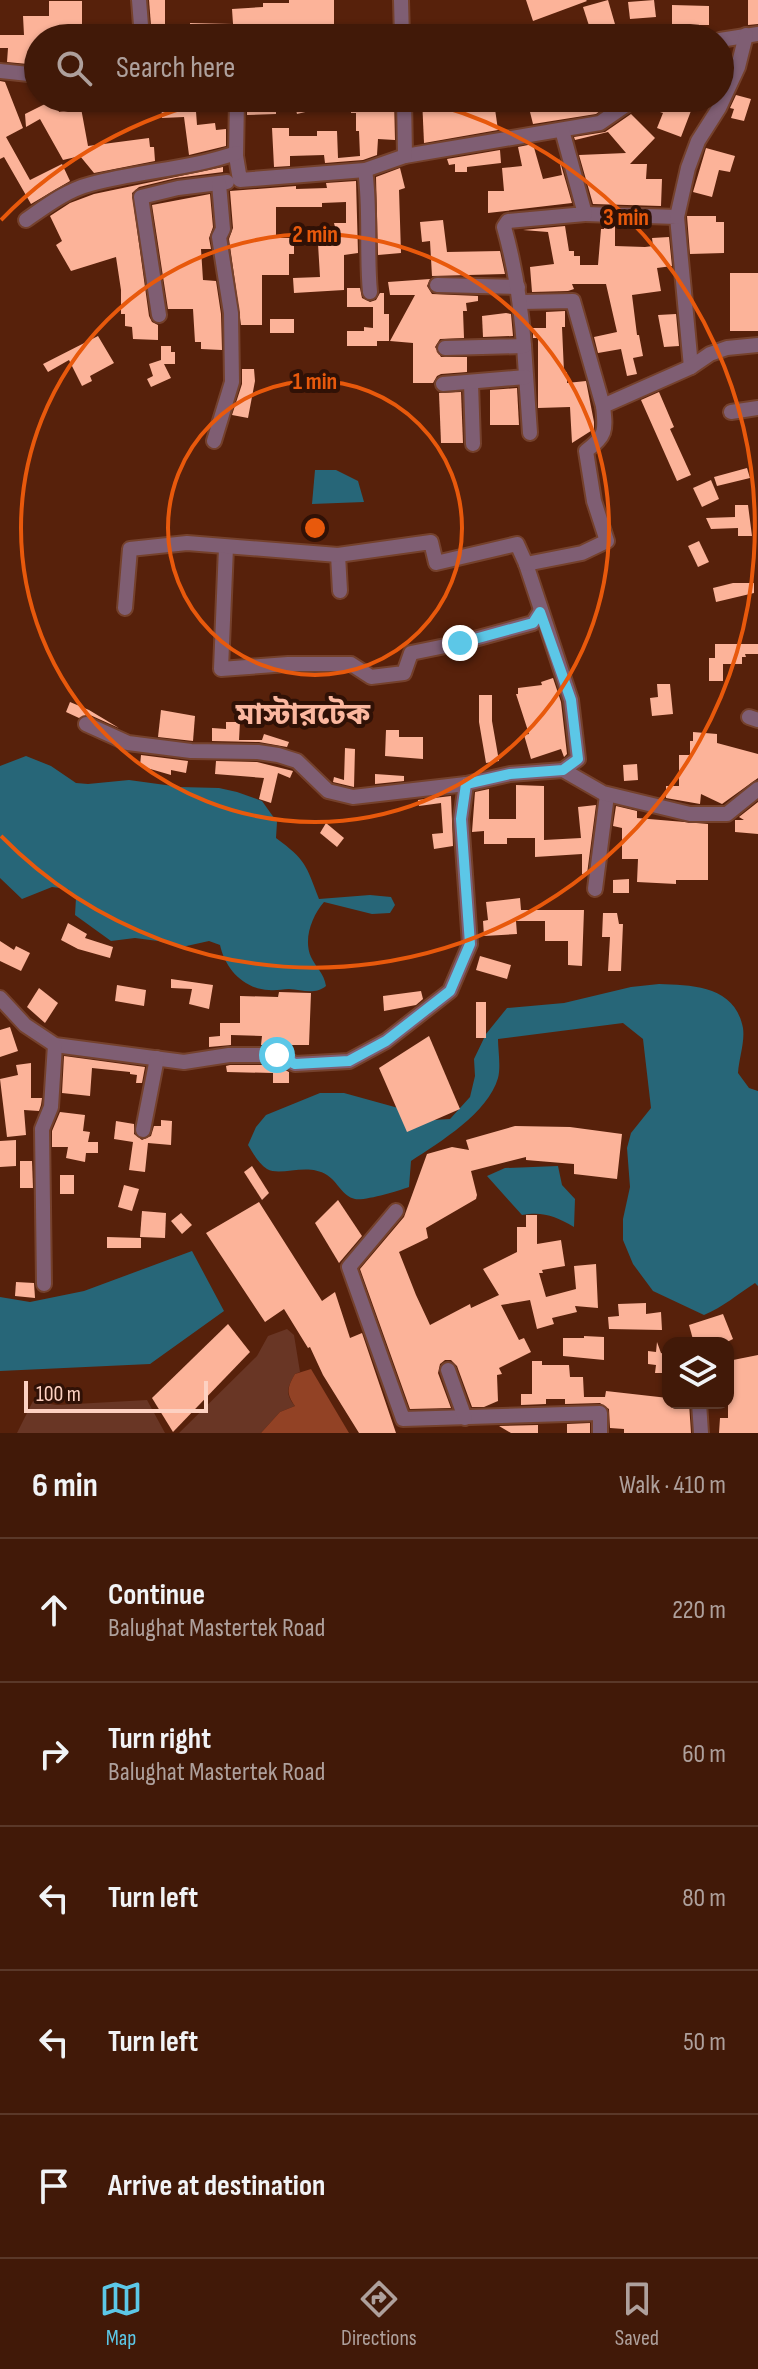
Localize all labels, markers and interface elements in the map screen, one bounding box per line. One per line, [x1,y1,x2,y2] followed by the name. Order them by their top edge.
[24,24,734,112] search box
[52,46,96,90] icon: search
[116,50,235,86] text: Search here
[603,203,649,232] text: 3 min
[292,220,338,249] text: 2 min
[293,367,337,396] text: 1 min
[301,514,329,542] centre of rings
[442,625,478,661] route end
[235,696,371,733] district label: মাস্টারটেক
[259,1037,295,1073] route start
[662,1337,734,1409] map controls
[662,1337,734,1409] button: layers
[24,1377,208,1413] scale bar
[36,1381,81,1408] text: 100 m
[32,1465,98,1506] text: 6 min
[619,1470,726,1501] text: Walk · 410 m
[108,1577,205,1613] text: Continue
[32,1588,76,1632] icon: ahead
[672,1595,726,1626] text: 220 m
[108,1613,325,1644] text: Balughat Mastertek Road
[108,1721,211,1757] text: Turn right
[32,1732,76,1776] icon: right
[682,1739,726,1770] text: 60 m
[108,1757,325,1788] text: Balughat Mastertek Road
[32,1876,76,1920] icon: left
[108,1880,198,1916] text: Turn left
[682,1883,726,1914] text: 80 m
[32,2020,76,2064] icon: left
[108,2024,198,2060] text: Turn left
[683,2027,726,2058] text: 50 m
[32,2164,76,2208] icon: arrive
[108,2168,325,2204] text: Arrive at destination
[99,2277,143,2352] tab: Map
[341,2277,417,2352] tab: Directions
[615,2277,659,2352] tab: Saved

